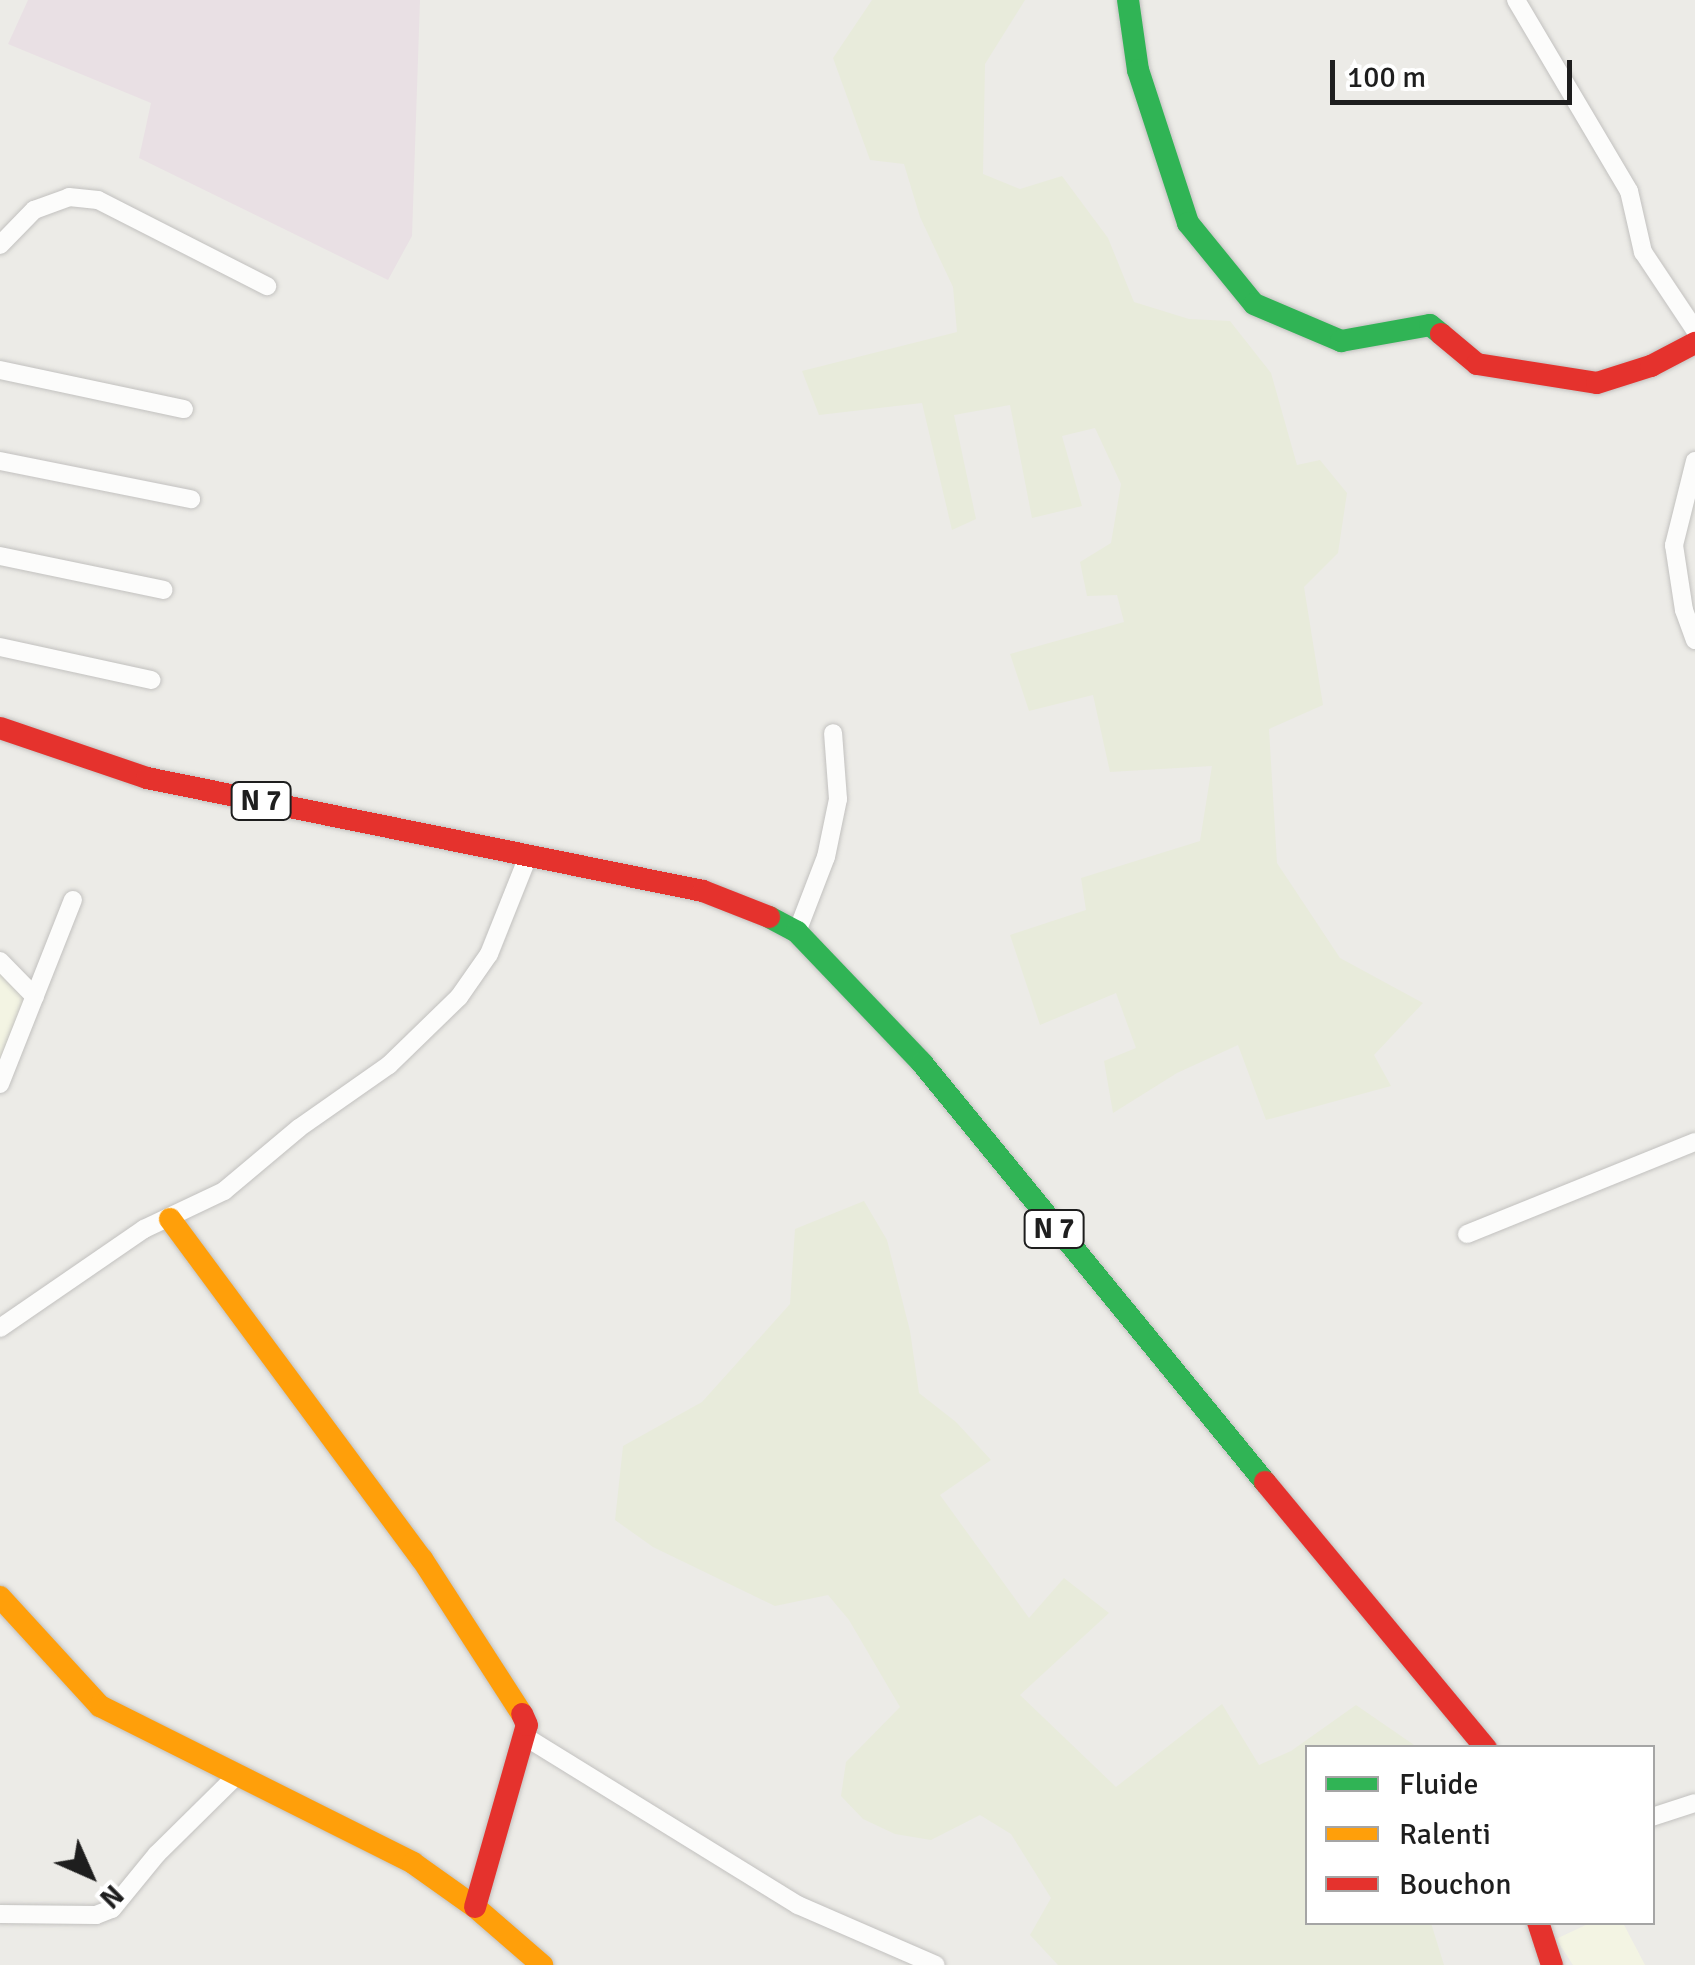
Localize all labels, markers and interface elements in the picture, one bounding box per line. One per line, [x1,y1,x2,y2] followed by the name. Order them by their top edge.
[1335,40,1578,102] scale bar
[1347,59,1426,96] text: 100 m
[228,778,294,824] road number: N 7
[1022,1206,1086,1252] road number: N 7
[1305,1745,1655,1925] legend
[1399,1766,1478,1803] text: Fluide
[1399,1816,1491,1853] text: Ralenti
[40,1825,140,1925] north arrow
[1399,1866,1512,1903] text: Bouchon
[92,1877,130,1915] text: N

